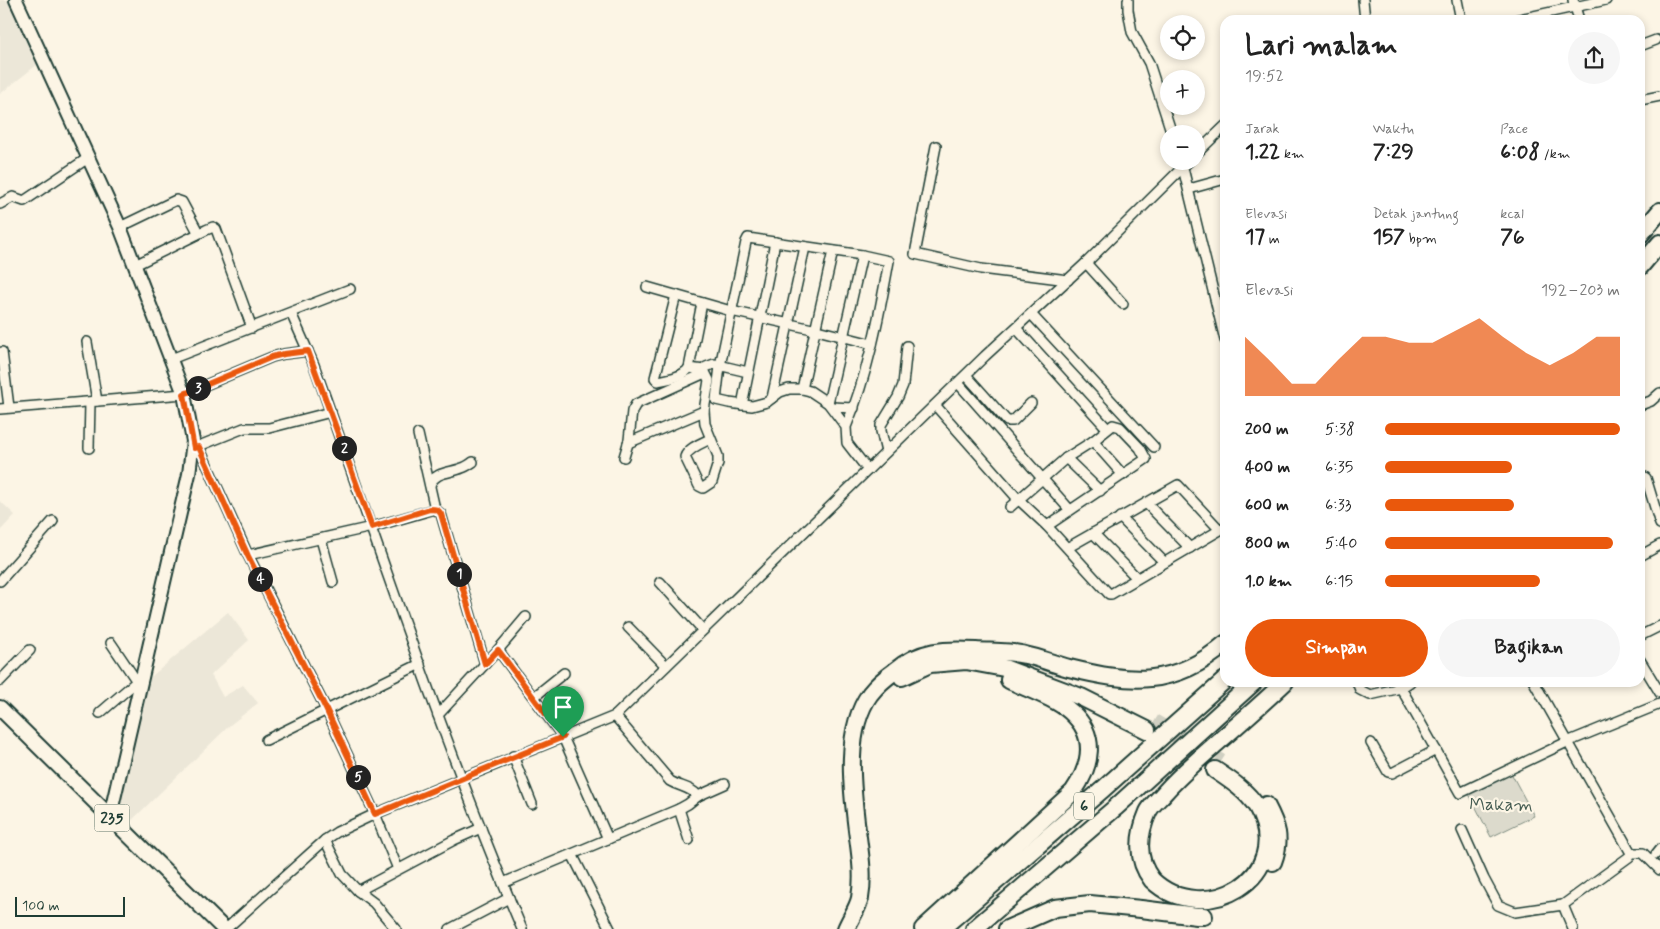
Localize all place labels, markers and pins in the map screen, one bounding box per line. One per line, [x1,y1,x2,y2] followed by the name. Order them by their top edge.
[186,376,210,400] pin: 3
[332,436,356,460] pin: 2
[446,562,472,586] pin: 1
[248,566,272,592] pin: 4
[542,686,584,737] pin
[346,764,370,790] pin: 5

